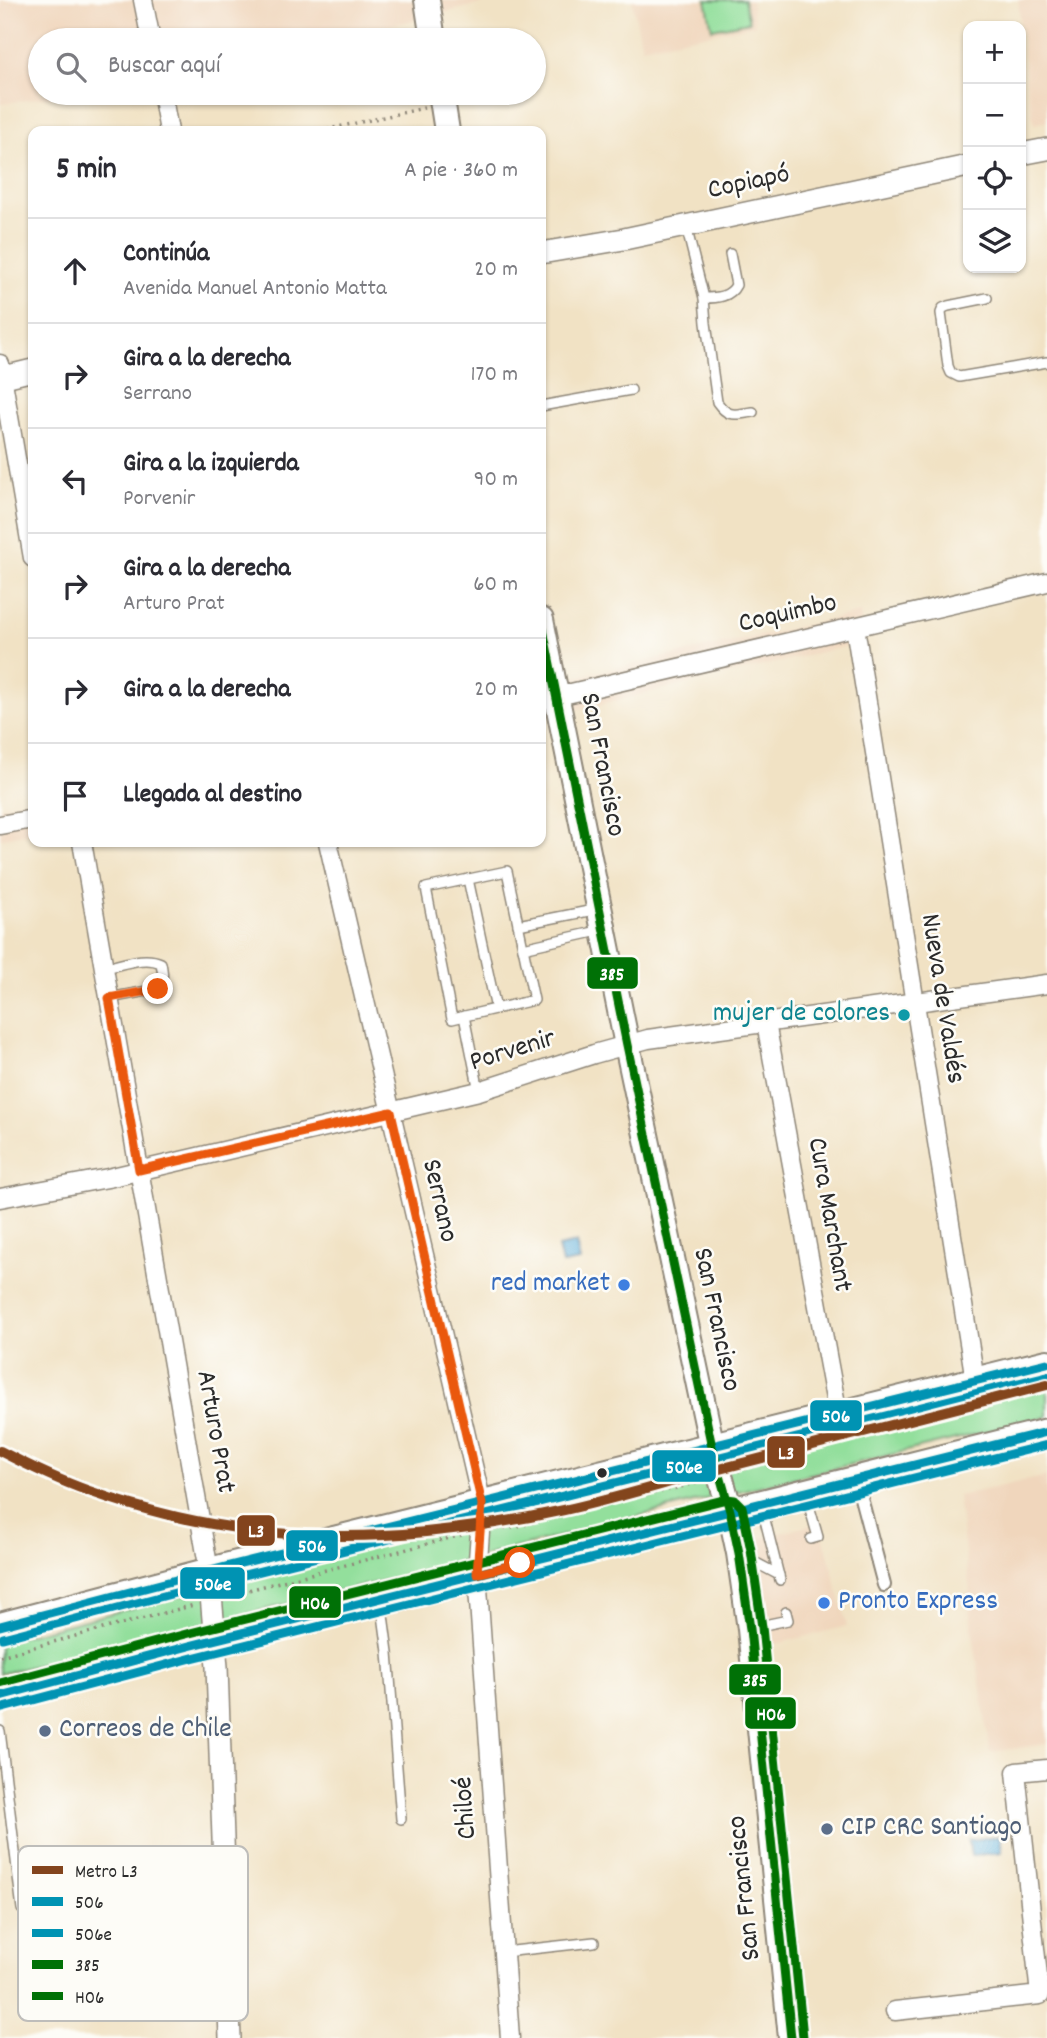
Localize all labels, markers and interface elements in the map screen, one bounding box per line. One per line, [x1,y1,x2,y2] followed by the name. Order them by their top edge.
[963,21,1026,273] map controls
[963,21,1026,84] button: +
[28,28,546,105] search box
[52,48,90,86] icon: search
[108,48,220,85] text: Buscar aquí
[963,84,1026,147] button: −
[963,147,1026,210] button: locate
[56,150,117,193] text: 5 min
[404,155,518,188] text: A pie · 360 m
[704,156,794,212] street label: Copiapó
[963,210,1026,273] button: layers
[123,236,209,273] text: Continúa
[56,252,94,290] icon: ahead
[474,254,518,287] text: 20 m
[123,273,387,306] text: Avenida Manuel Antonio Matta
[123,341,290,378] text: Gira a la derecha
[56,357,94,395] icon: right
[471,359,518,392] text: 170 m
[123,378,192,411] text: Serrano
[123,446,299,483] text: Gira a la izquierda
[56,462,94,500] icon: left
[474,464,518,497] text: 90 m
[123,483,195,516] text: Porvenir
[123,551,290,588] text: Gira a la derecha
[56,567,94,605] icon: right
[473,569,518,602] text: 60 m
[735,584,841,646] street label: Coquimbo
[123,588,225,621] text: Arturo Prat
[56,672,94,710] icon: right
[123,672,290,709] text: Gira a la derecha
[474,674,518,707] text: 20 m
[567,690,635,840] street label: San Francisco
[56,777,94,815] icon: arrive
[123,777,302,814] text: Llegada al destino
[908,911,974,1087] street label: Nueva de Valdés
[586,956,639,990] line badge: 385
[600,963,625,990] text: 385
[142,973,173,1004] route end
[713,995,890,1035] place label: mujer de colores
[896,1007,912,1023] marker: mujer de colores
[465,1020,562,1084] street label: Porvenir
[795,1135,861,1295] street label: Cura Marchant
[409,1156,467,1246] street label: Serrano
[680,1245,750,1395] street label: San Francisco
[491,1265,610,1305] place label: red market
[616,1277,632,1293] marker: red market
[184,1368,244,1496] street label: Arturo Prat
[809,1399,863,1432] line badge: 506
[822,1405,850,1432] text: 506
[766,1435,806,1469] line badge: L3
[778,1442,794,1469] text: L3
[651,1449,717,1483] line badge: 506e
[666,1456,702,1483] text: 506e
[595,1466,609,1480] unlabelled marker
[236,1514,276,1547] line badge: L3
[248,1520,264,1547] text: L3
[285,1529,339,1562] line badge: 506
[298,1535,326,1562] text: 506
[504,1547,535,1578] route start
[179,1566,246,1600] line badge: 506e
[195,1573,231,1600] text: 506e
[838,1583,998,1623] place label: Pronto Express
[288,1585,342,1619] line badge: H06
[300,1592,330,1619] text: H06
[816,1595,832,1611] marker: Pronto Express
[728,1663,782,1696] line badge: 385
[743,1669,768,1696] text: 385
[744,1696,797,1730] line badge: H06
[756,1703,786,1730] text: H06
[59,1711,232,1751] place label: Correos de Chile
[37,1723,53,1739] marker: Correos de Chile
[445,1775,489,1841] street label: Chiloé
[841,1809,1022,1849] place label: CIP CRC Santiago
[718,1813,774,1963] street label: San Francisco
[819,1821,835,1837] marker: CIP CRC Santiago
[18,1846,248,2021] legend
[75,1860,138,1887] text: Metro L3
[75,1891,103,1918] text: 506
[75,1923,112,1950] text: 506e
[75,1954,100,1981] text: 385
[75,1986,104,2013] text: H06

